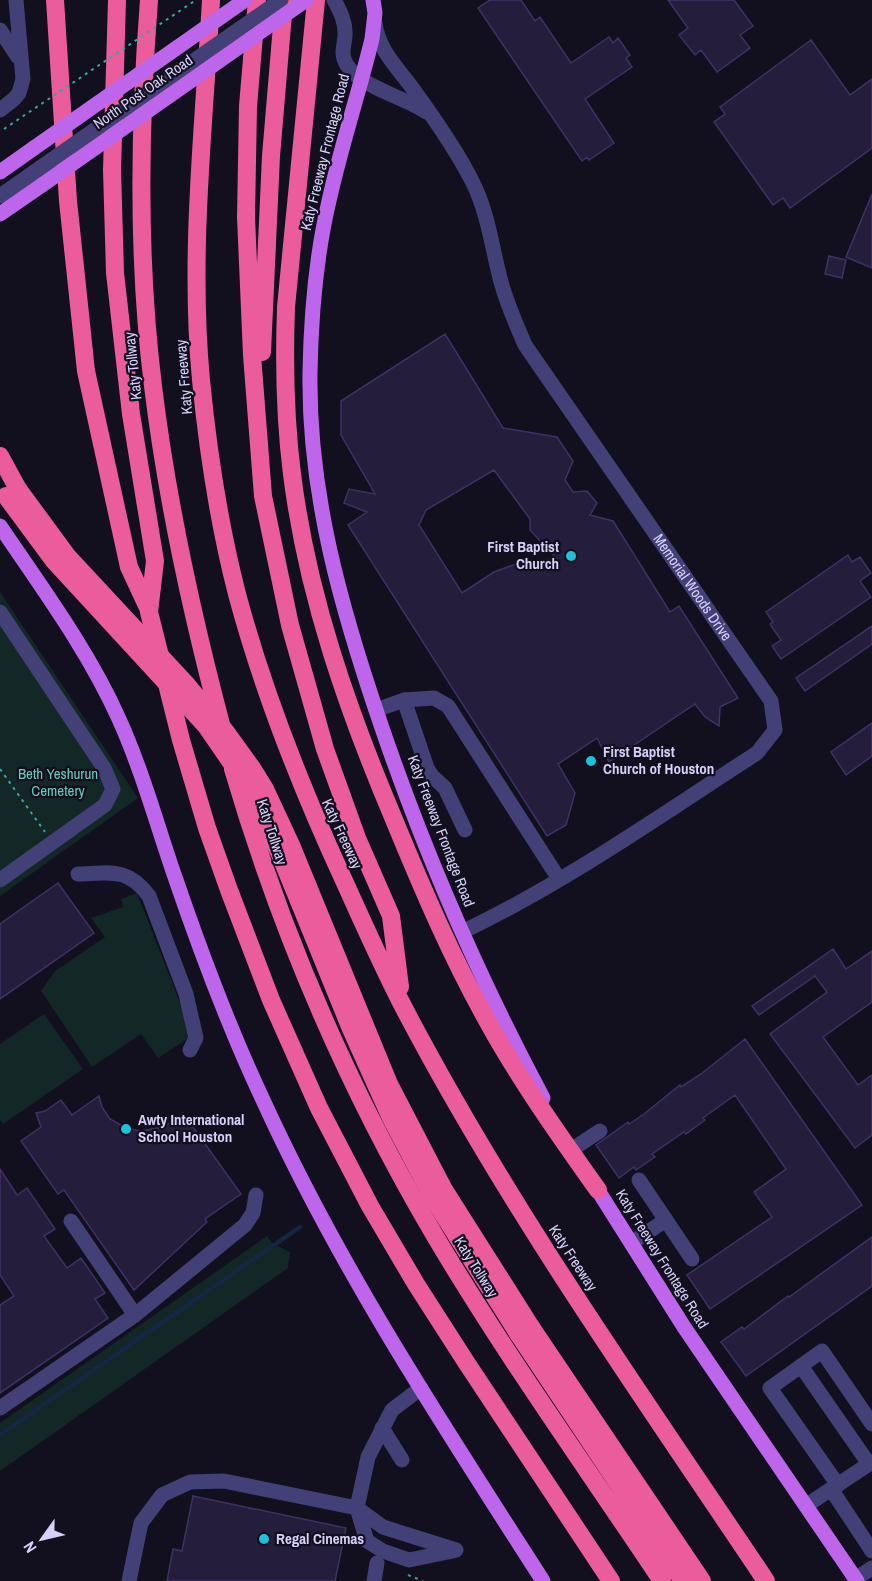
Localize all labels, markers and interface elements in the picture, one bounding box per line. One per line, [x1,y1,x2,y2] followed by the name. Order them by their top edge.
[89,49,197,134] street label: North Post Oak Road
[295,71,354,232] street label: Katy Freeway Frontage Road
[118,330,147,401] street label: Katy Tollway
[170,338,197,415] street label: Katy Freeway
[649,529,737,645] street label: Memorial Woods Drive
[487,536,559,574] place label: First Baptist Church
[564,549,578,563] marker: First Baptist Church
[603,741,714,779] place label: First Baptist Church of Houston
[403,752,480,910] street label: Katy Freeway Frontage Road
[584,754,598,768] marker: First Baptist Church of Houston
[18,763,98,801] park label: Beth Yeshurun Cemetery
[317,795,368,873] street label: Katy Freeway
[252,796,293,868] street label: Katy Tollway
[138,1109,244,1147] place label: Awty International School Houston
[119,1122,133,1136] marker: Awty International School Houston
[611,1185,714,1332] street label: Katy Freeway Frontage Road
[544,1220,603,1296] street label: Katy Freeway
[449,1232,504,1302] street label: Katy Tollway
[12,1509,72,1569] north arrow
[276,1528,364,1549] place label: Regal Cinemas
[257,1532,271,1546] marker: Regal Cinemas
[18,1537,41,1557] text: N

